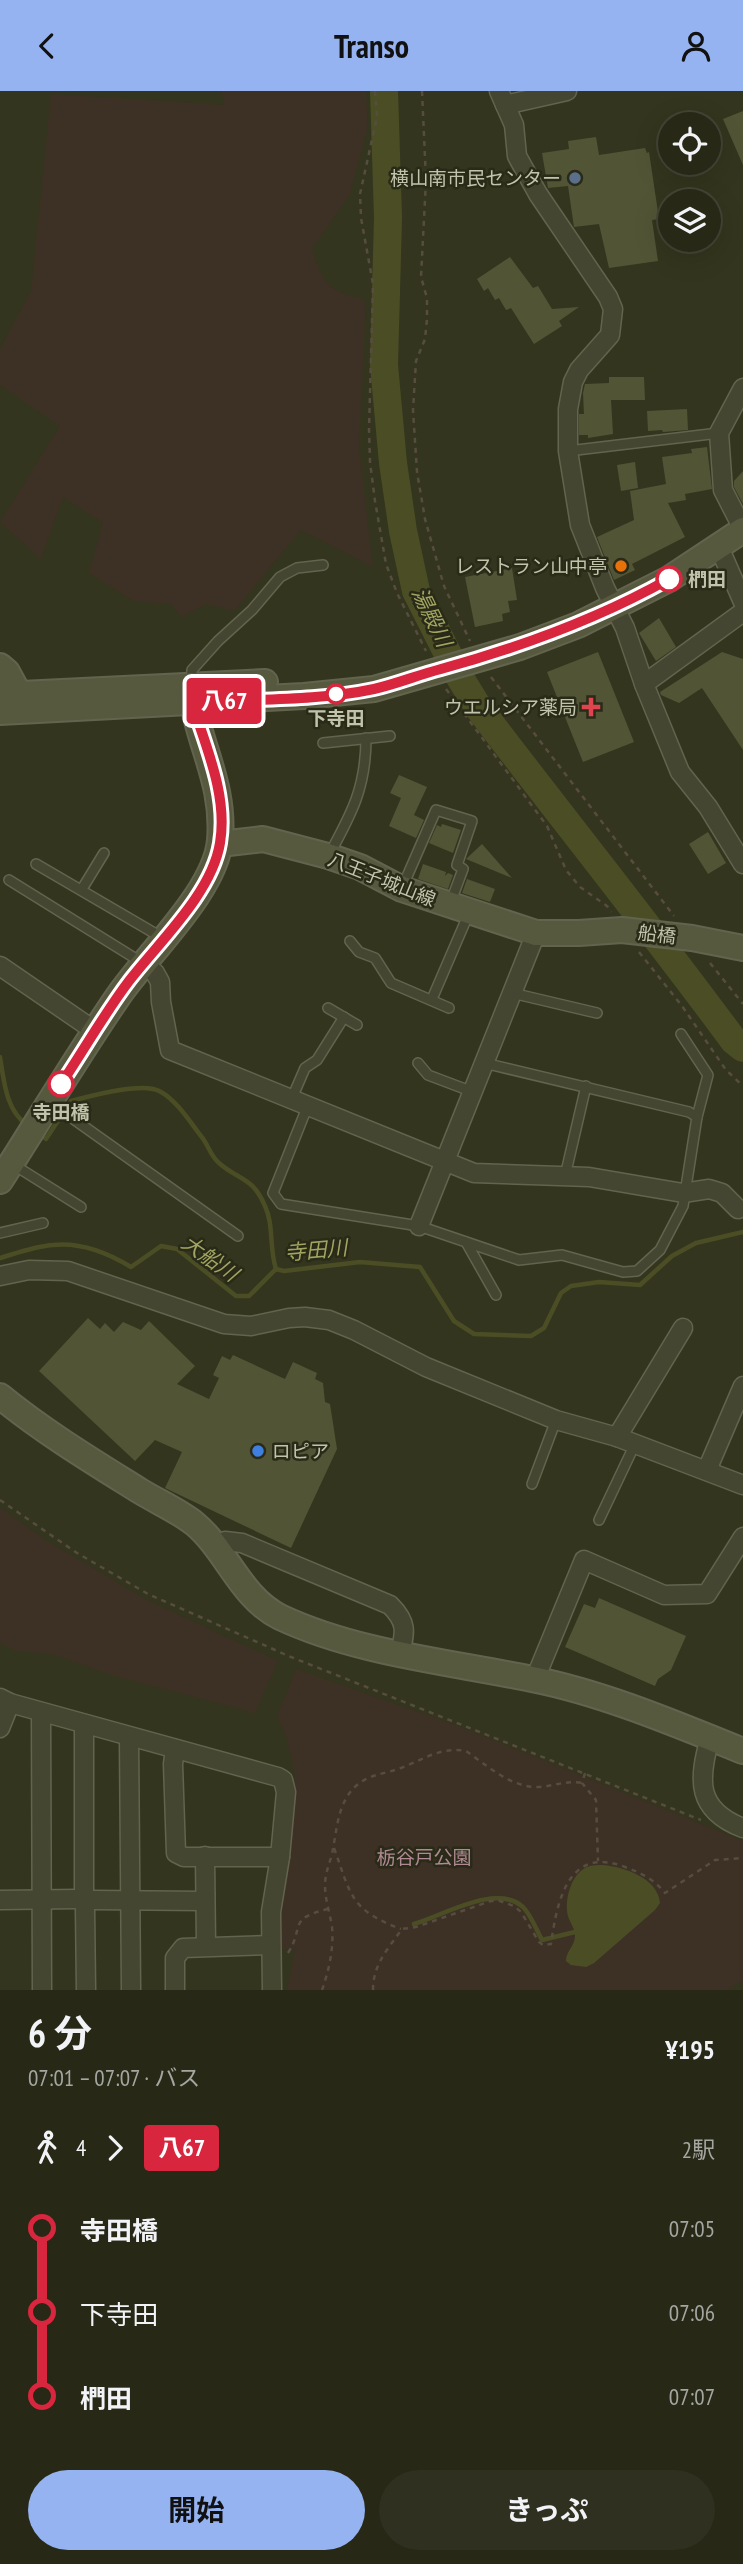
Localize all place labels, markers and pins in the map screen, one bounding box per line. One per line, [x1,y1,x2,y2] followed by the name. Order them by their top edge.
[390,166,561,190] place label: 横山南市民センター
[567,170,583,186] marker: 横山南市民センター
[455,554,607,578] place label: レストラン山中亭
[613,558,629,574] marker: レストラン山中亭
[656,566,682,592] marker: 椚田
[688,567,726,591] place label: 椚田
[326,684,346,704] marker: 下寺田
[444,695,577,719] place label: ウエルシア薬局
[583,699,599,715] marker: ウエルシア薬局
[307,706,365,730] place label: 下寺田
[48,1071,74,1097] marker: 寺田橋
[32,1100,90,1124] place label: 寺田橋
[272,1439,329,1463] place label: ロピア
[250,1443,266,1459] marker: ロピア

